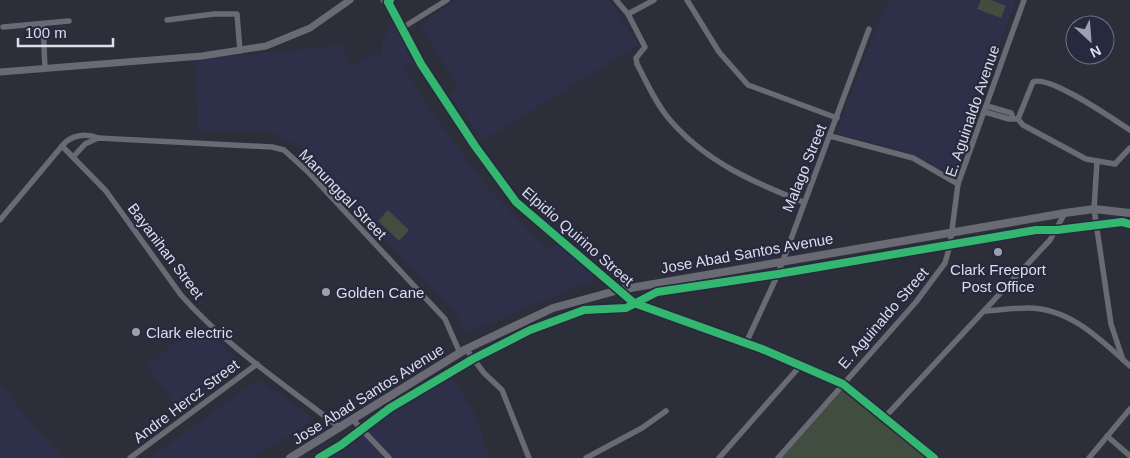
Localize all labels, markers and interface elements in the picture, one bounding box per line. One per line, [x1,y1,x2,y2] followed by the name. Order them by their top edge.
[18,15,112,47] scale bar
[1065,15,1115,65] north arrow
[25,24,67,41] text: 100 m
[1088,42,1104,61] text: N
[941,43,1003,179] street label: E. Aguinaldo Avenue
[779,121,830,214] street label: Malago Street
[296,146,391,243] street label: Manunggal Street
[519,183,638,289] street label: Elpidio Quirino Street
[125,200,208,303] street label: Bayanihan Street
[659,229,835,277] street label: Jose Abad Santos Avenue
[992,246,1004,258] marker: Clark Freeport Post Office
[950,261,1047,295] place label: Clark Freeport Post Office
[834,263,932,372] street label: E. Aguinaldo Street
[336,284,424,301] place label: Golden Cane
[320,286,332,298] marker: Golden Cane
[146,324,233,341] place label: Clark electric
[130,326,142,338] marker: Clark electric
[289,340,447,448] street label: Jose Abad Santos Avenue
[130,355,243,446] street label: Andre Hercz Street

